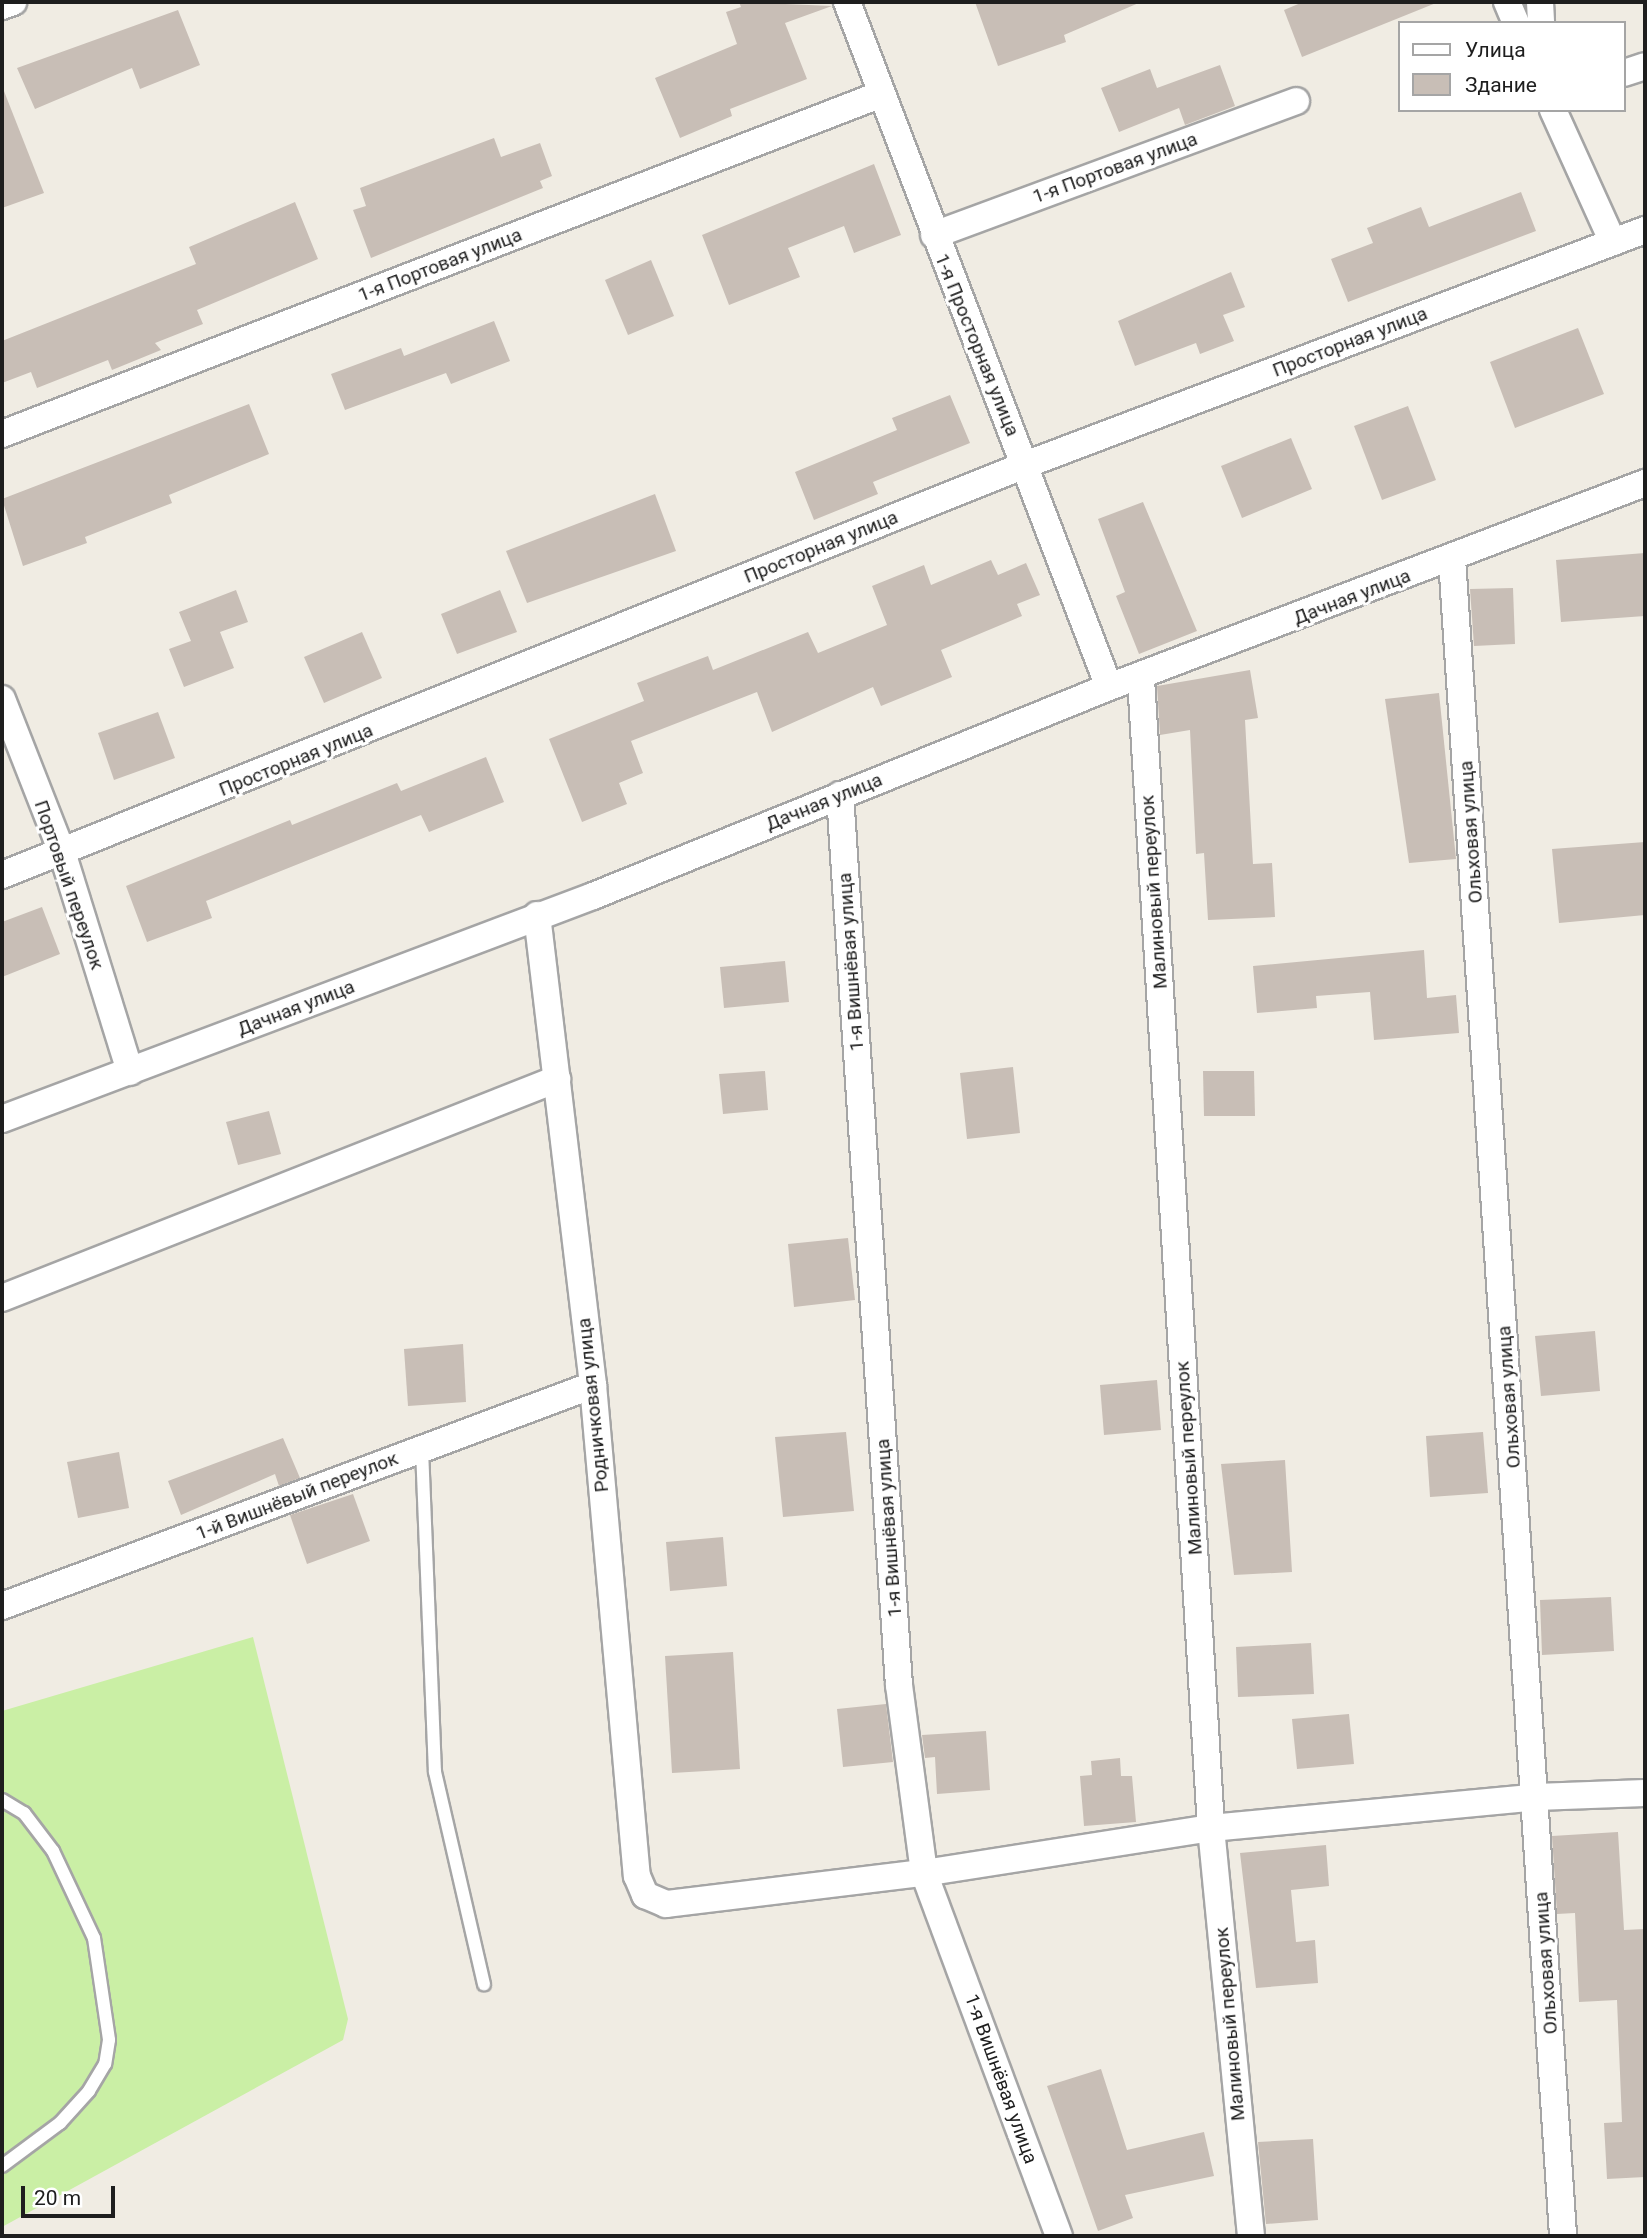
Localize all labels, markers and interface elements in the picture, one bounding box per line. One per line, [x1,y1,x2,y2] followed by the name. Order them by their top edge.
[1398,21,1626,112] legend
[1465,38,1526,62] text: Улица
[1465,73,1537,97] text: Здание
[1030,128,1200,208] street label: 1-я Портовая улица
[355,223,525,307] street label: 1-я Портовая улица
[930,250,1024,440] street label: 1-я Просторная улица
[1269,302,1431,382] street label: Просторная улица
[741,506,901,588] street label: Просторная улица
[1290,564,1414,630] street label: Дачная улица
[216,719,376,801] street label: Просторная улица
[1455,760,1487,904] street label: Ольховая улица
[762,768,886,836] street label: Дачная улица
[1136,794,1172,990] street label: Малиновый переулок
[29,797,109,973] street label: Портовый переулок
[833,872,869,1052] street label: 1-я Вишнёвая улица
[234,975,358,1041] street label: Дачная улица
[573,1317,613,1493] street label: Родничковая улица
[1493,1325,1525,1469] street label: Ольховая улица
[1171,1360,1207,1556] street label: Малиновый переулок
[871,1438,907,1618] street label: 1-я Вишнёвая улица
[193,1447,401,1545] street label: 1-й Вишнёвый переулок
[1530,1891,1562,2035] street label: Ольховая улица
[1210,1926,1250,2122] street label: Малиновый переулок
[960,1991,1042,2167] street label: 1-я Вишнёвая улица
[24,2172,119,2216] scale bar
[34,2186,81,2210] text: 20 m

